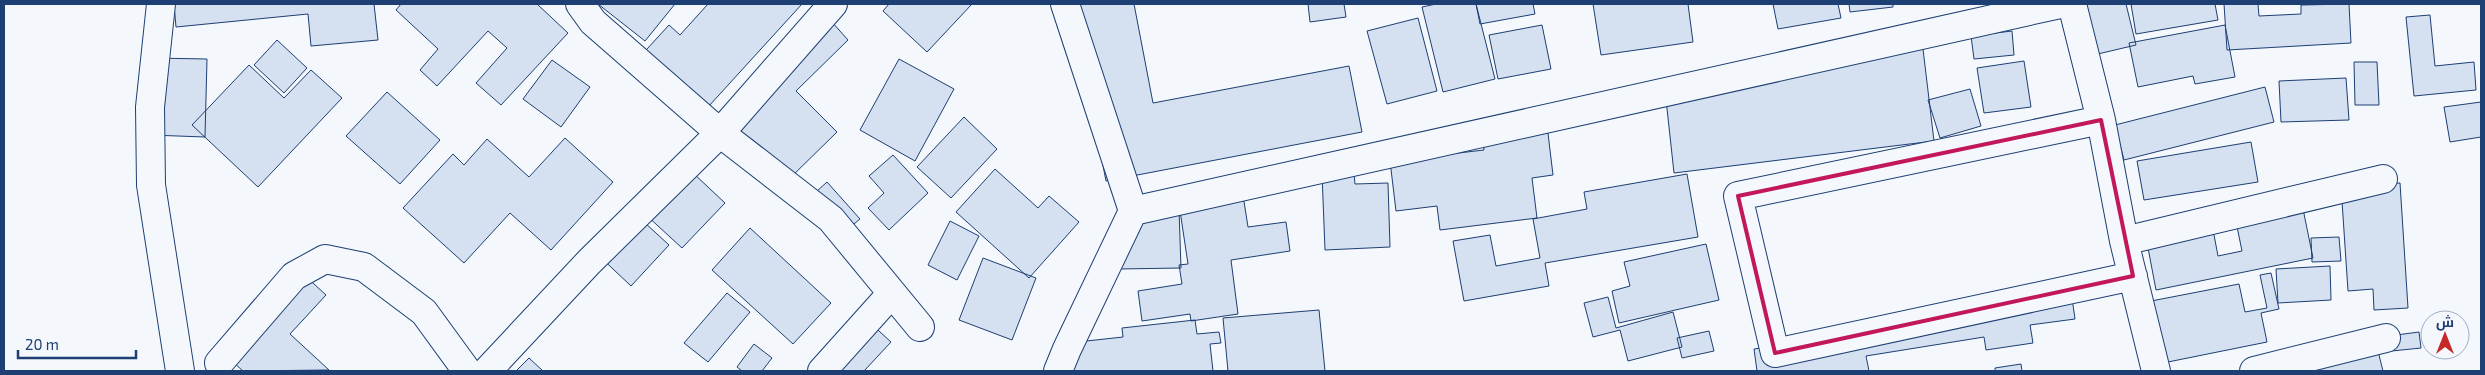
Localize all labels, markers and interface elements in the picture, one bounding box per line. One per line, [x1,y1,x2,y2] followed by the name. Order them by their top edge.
[2420,310,2470,360] north arrow
[2436,313,2454,331] text: ش
[18,328,135,360] scale bar
[25,335,59,353] text: 20 m

